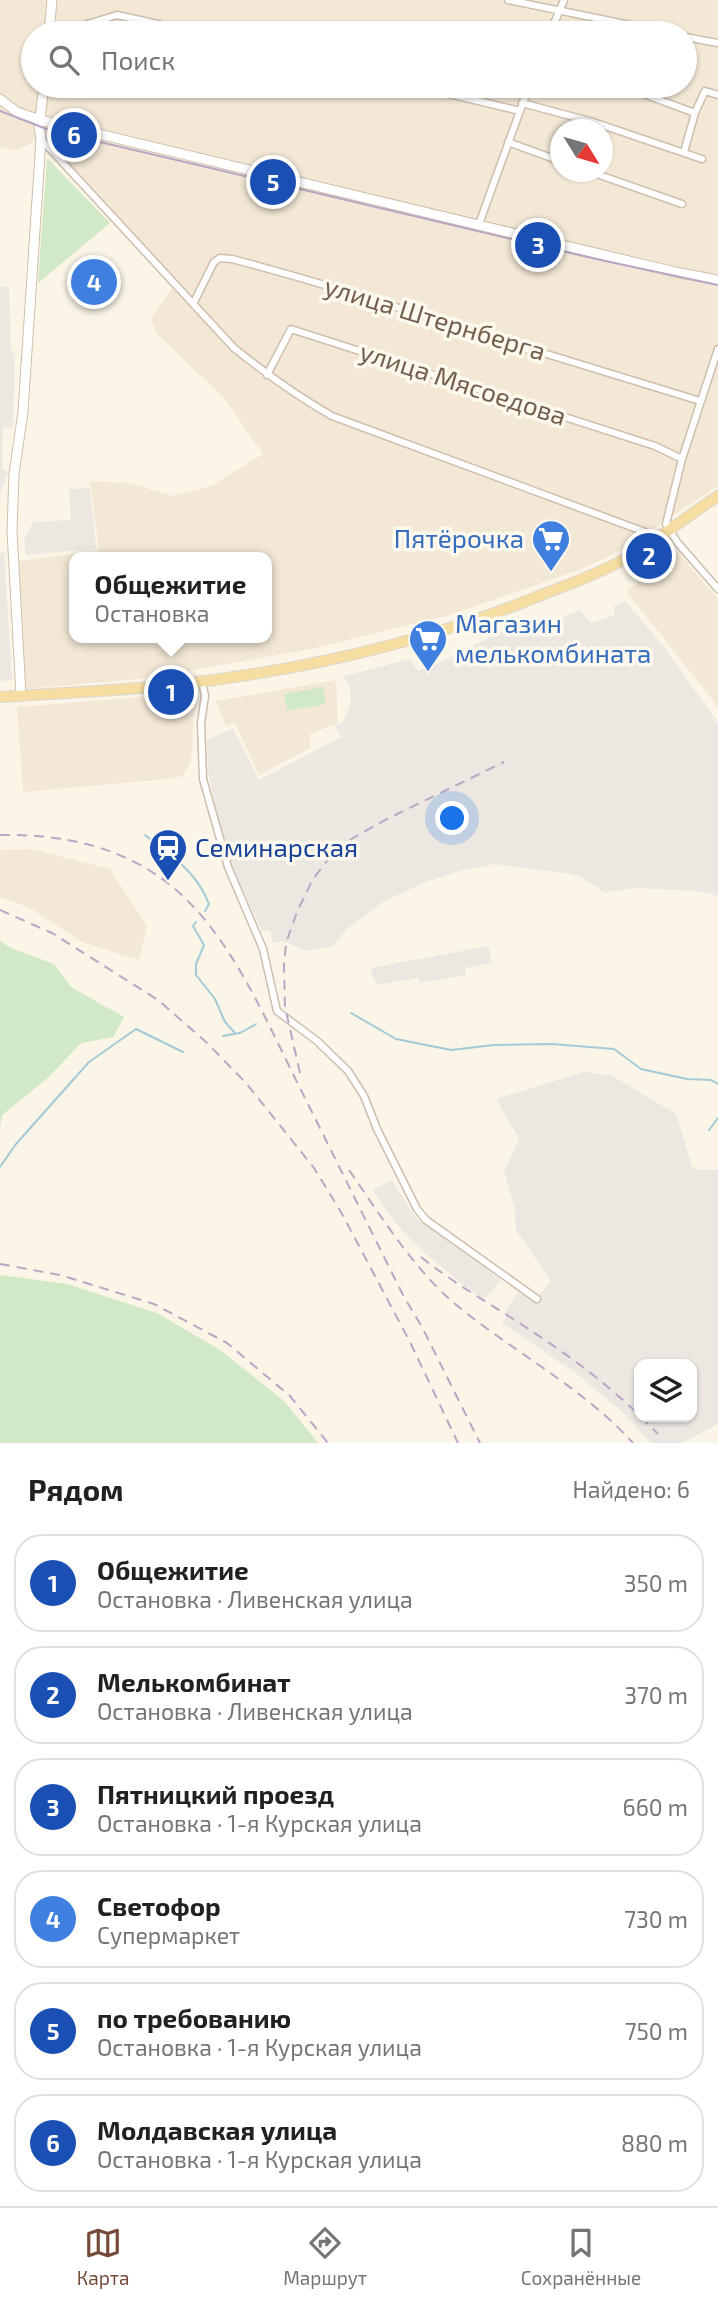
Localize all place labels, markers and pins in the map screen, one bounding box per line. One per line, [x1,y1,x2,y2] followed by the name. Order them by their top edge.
[51,109,97,161] pin: 6
[250,156,296,208] pin: 5
[515,219,561,271] pin: 3
[71,256,117,308] pin: 4
[530,518,572,573] supermarket icon: Пятёрочка
[394,522,524,553] place label: Пятёрочка
[626,530,672,582] pin: 2
[455,607,651,668] place label: Магазин мелькомбината
[407,618,449,673] supermarket icon: Магазин мелькомбината
[148,666,194,718] pin: 1
[147,827,189,882] station icon: Семинарская
[195,831,358,862] place label: Семинарская

